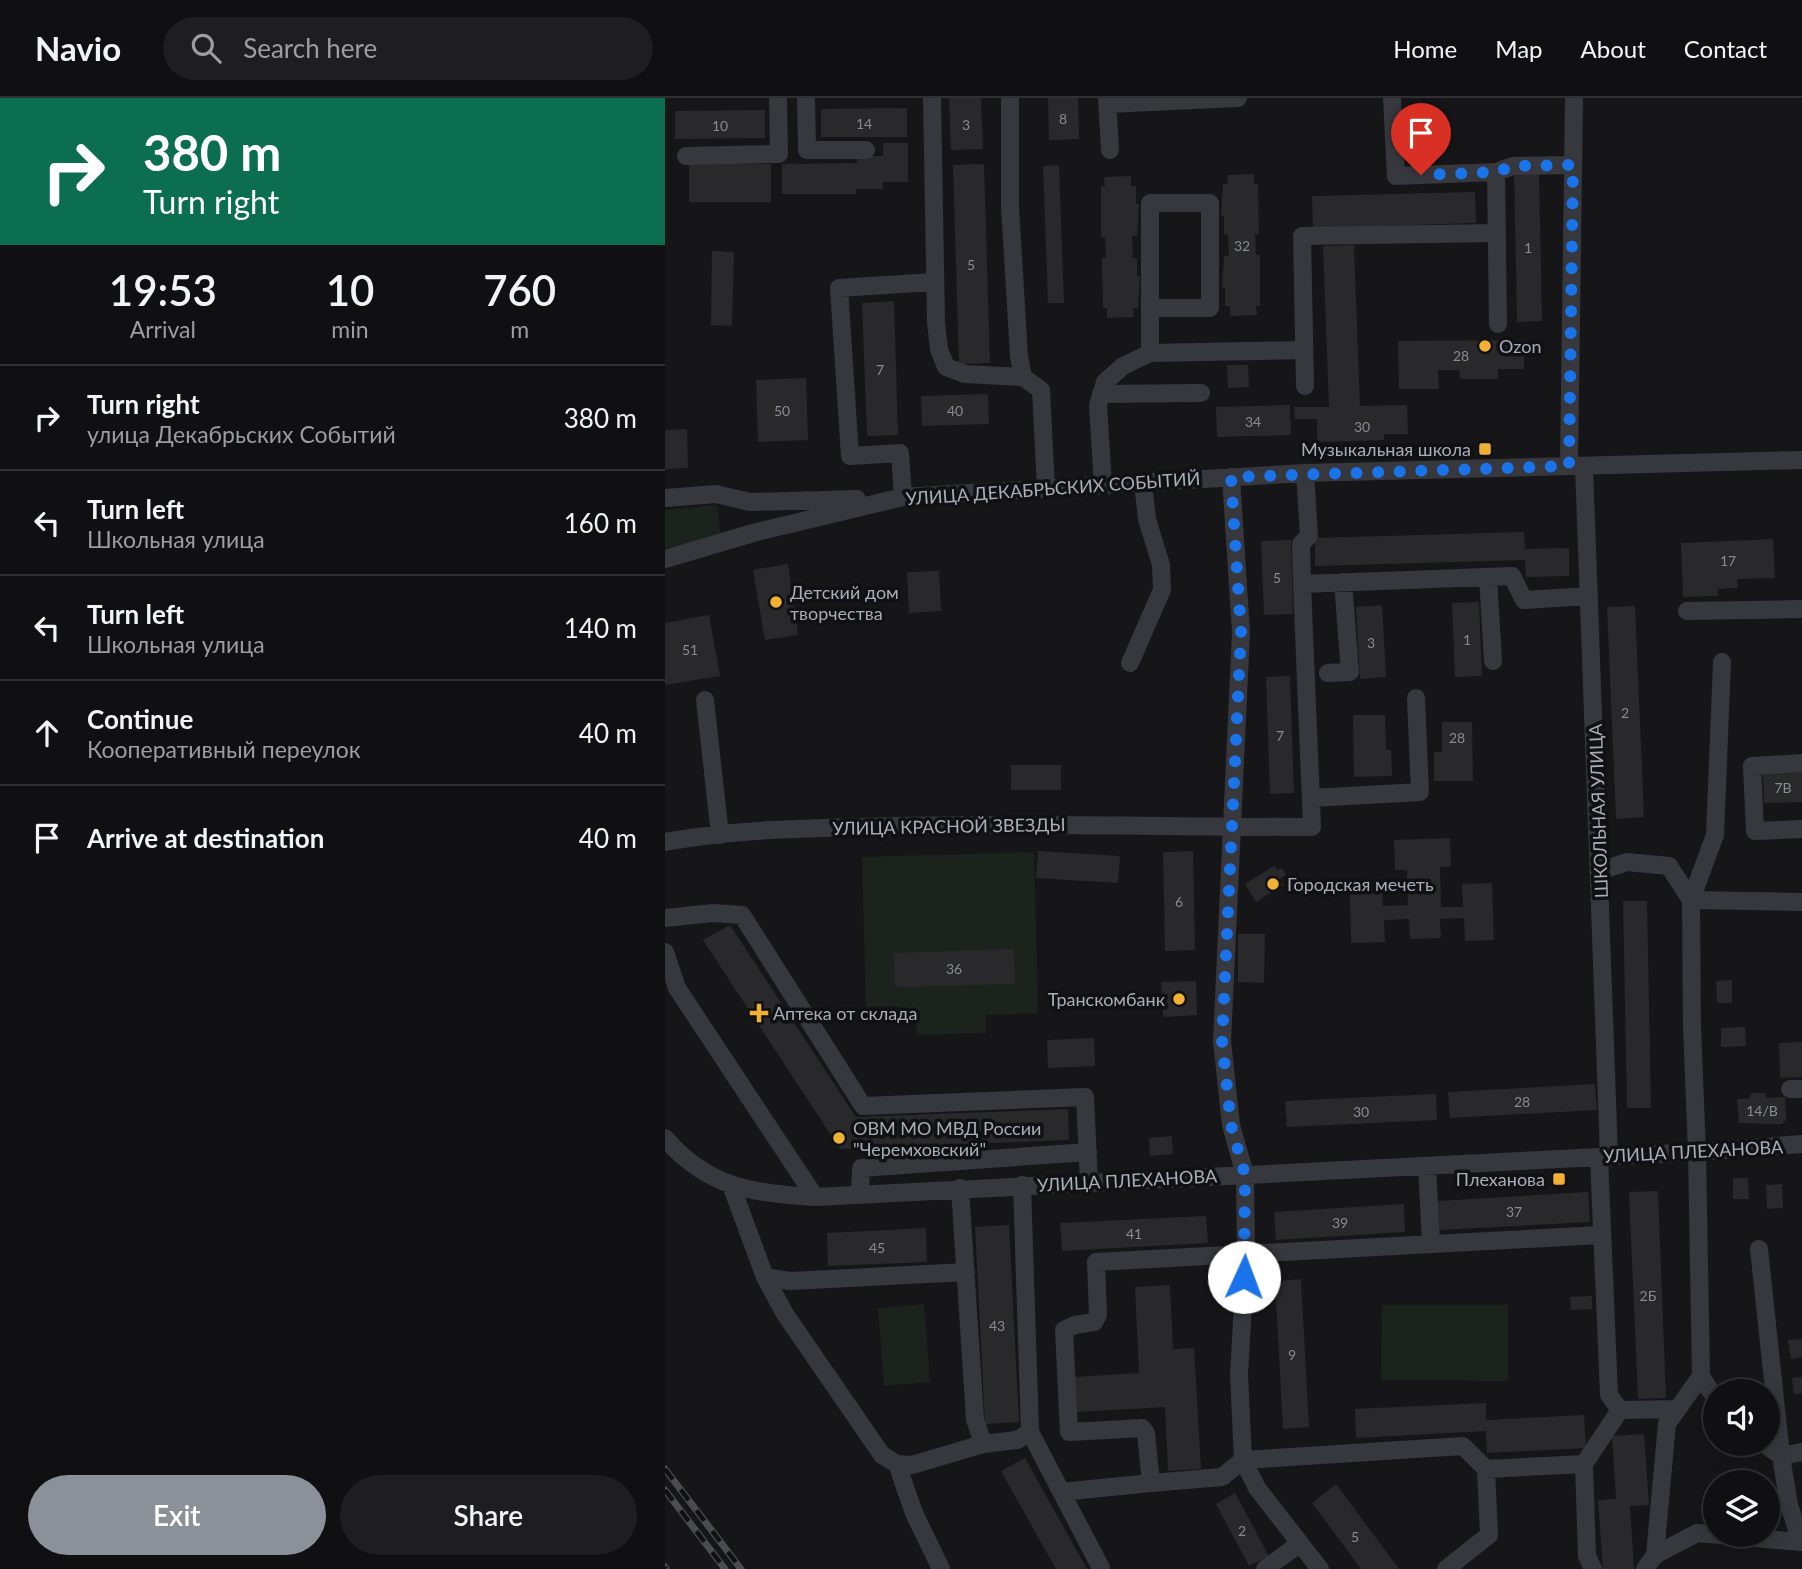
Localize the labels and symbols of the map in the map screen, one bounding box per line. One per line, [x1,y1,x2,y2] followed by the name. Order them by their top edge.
[1391,103,1451,175] pin
[1059,110,1067,127] house number: 8
[856,115,872,132] house number: 14
[962,116,970,133] house number: 3
[712,117,728,134] house number: 10
[1234,237,1250,254] house number: 32
[1524,239,1532,256] house number: 1
[967,256,975,273] house number: 5
[1499,335,1541,357] place label: Ozon
[1477,338,1493,354] marker: Ozon
[1453,347,1469,364] house number: 28
[876,361,884,378] house number: 7
[774,402,790,419] house number: 50
[947,402,963,419] house number: 40
[1245,413,1261,430] house number: 34
[1354,418,1370,435] house number: 30
[1301,438,1471,460] place label: Музыкальная школа
[1477,441,1493,457] marker: Музыкальная школа
[905,467,1201,509] street label: УЛИЦА ДЕКАБРЬСКИХ СОБЫТИЙ
[1720,552,1736,569] house number: 17
[1273,569,1281,586] house number: 5
[790,581,899,624] place label: Детский дом творчества
[768,594,784,610] marker: Детский дом творчества
[1463,631,1471,648] house number: 1
[1367,634,1375,651] house number: 3
[682,641,698,658] house number: 51
[1621,704,1629,721] house number: 2
[1584,723,1612,899] street label: ШКОЛЬНАЯ УЛИЦА
[1276,727,1284,744] house number: 7
[1449,729,1465,746] house number: 28
[1774,779,1792,796] house number: 7В
[832,813,1066,839] street label: УЛИЦА КРАСНОЙ ЗВЕЗДЫ
[1287,873,1434,895] place label: Городская мечеть
[1265,876,1281,892] marker: Городская мечеть
[1175,893,1183,910] house number: 6
[946,960,962,977] house number: 36
[1048,988,1166,1010] place label: Транскомбанк
[1171,991,1187,1007] marker: Транскомбанк
[773,1002,917,1024] place label: Аптека от склада
[751,1005,767,1021] marker: Аптека от склада
[1514,1093,1530,1110] house number: 28
[1746,1102,1778,1119] house number: 14/В
[1353,1103,1369,1120] house number: 30
[853,1117,1041,1160] place label: ОВМ МО МВД России "Черемховский"
[831,1130,847,1146] marker: ОВМ МО МВД России "Черемховский"
[1602,1135,1784,1167] street label: УЛИЦА ПЛЕХАНОВА
[1036,1164,1218,1196] street label: УЛИЦА ПЛЕХАНОВА
[1456,1168,1545,1190] place label: Плеханова
[1551,1171,1567,1187] marker: Плеханова
[1506,1203,1522,1220] house number: 37
[1332,1214,1348,1231] house number: 39
[1126,1225,1142,1242] house number: 41
[869,1239,885,1256] house number: 45
[1207,1240,1281,1314] position arrow
[1640,1287,1657,1304] house number: 2Б
[989,1317,1005,1334] house number: 43
[1288,1346,1296,1363] house number: 9
[1238,1522,1246,1539] house number: 2
[1351,1528,1359,1545] house number: 5

